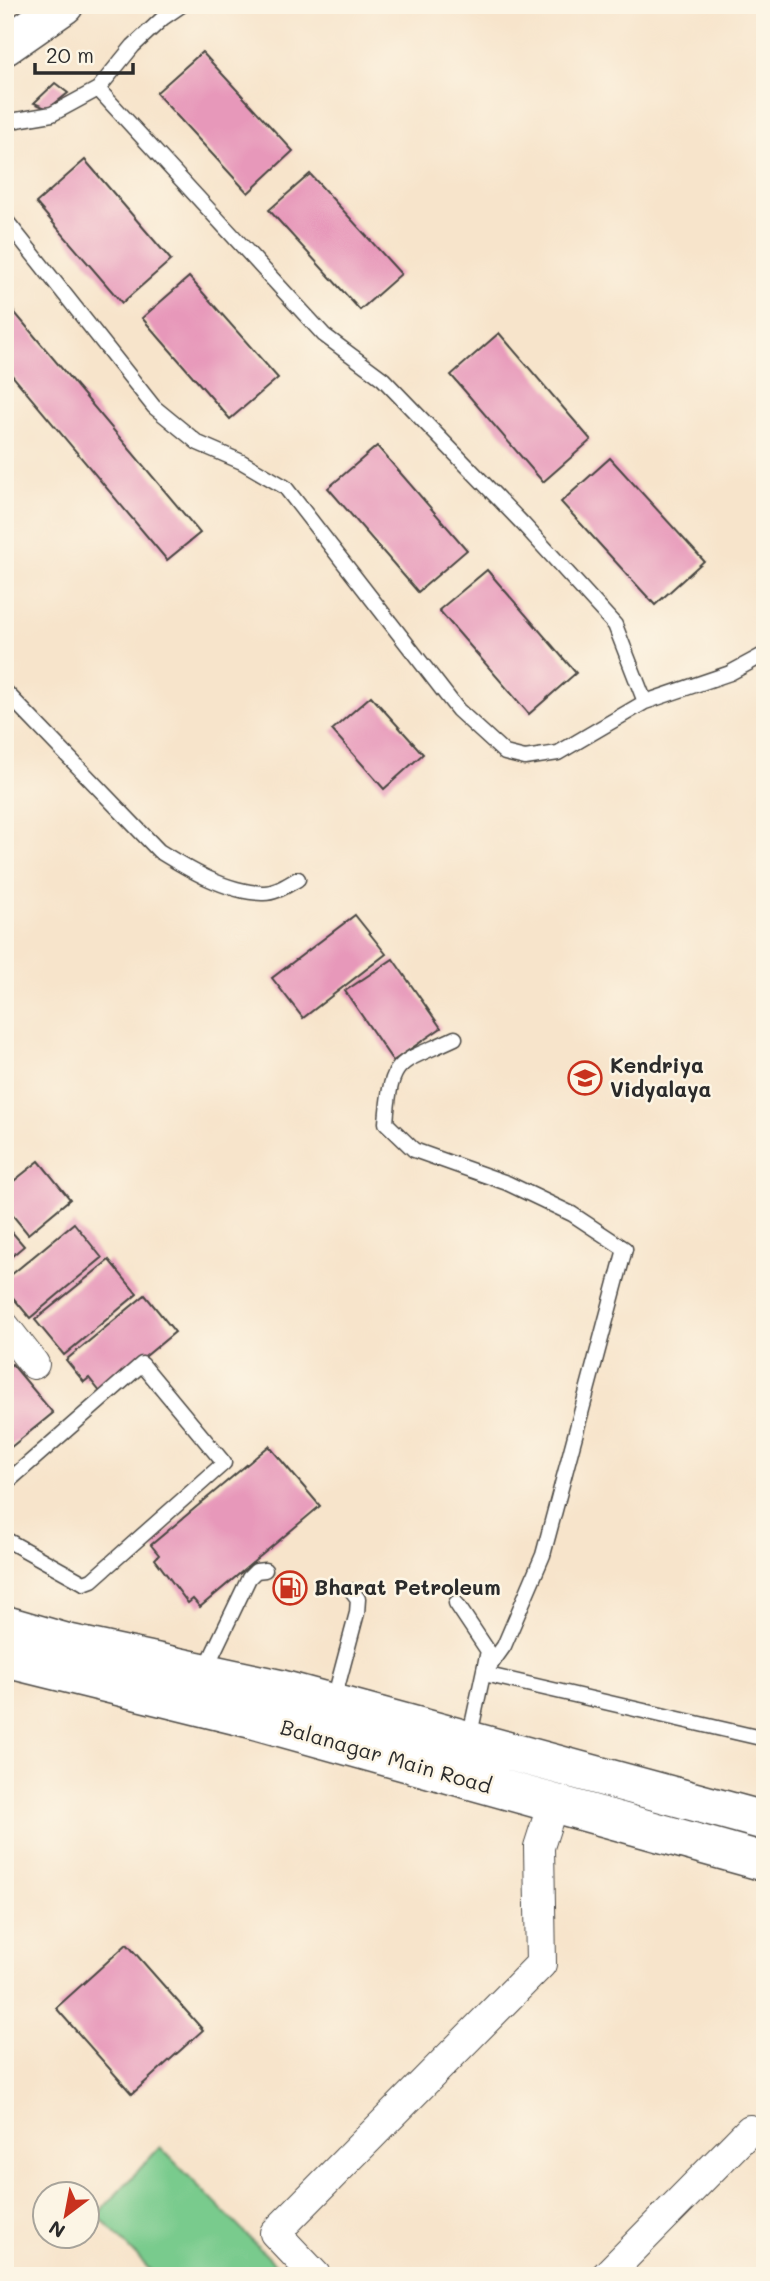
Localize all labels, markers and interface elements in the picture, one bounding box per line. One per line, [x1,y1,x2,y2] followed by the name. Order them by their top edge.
[35,32,133,76] scale bar
[46,41,94,68] text: 20 m
[610,1051,712,1103] place label: Kendriya Vidyalaya
[566,1059,604,1097] school or university icon: Kendriya Vidyalaya
[271,1569,309,1607] fuel station icon: Bharat Petroleum
[314,1573,501,1600] place label: Bharat Petroleum
[278,1712,495,1799] street label: Balanagar Main Road
[32,2180,102,2250] north arrow
[44,2215,69,2244] text: N

